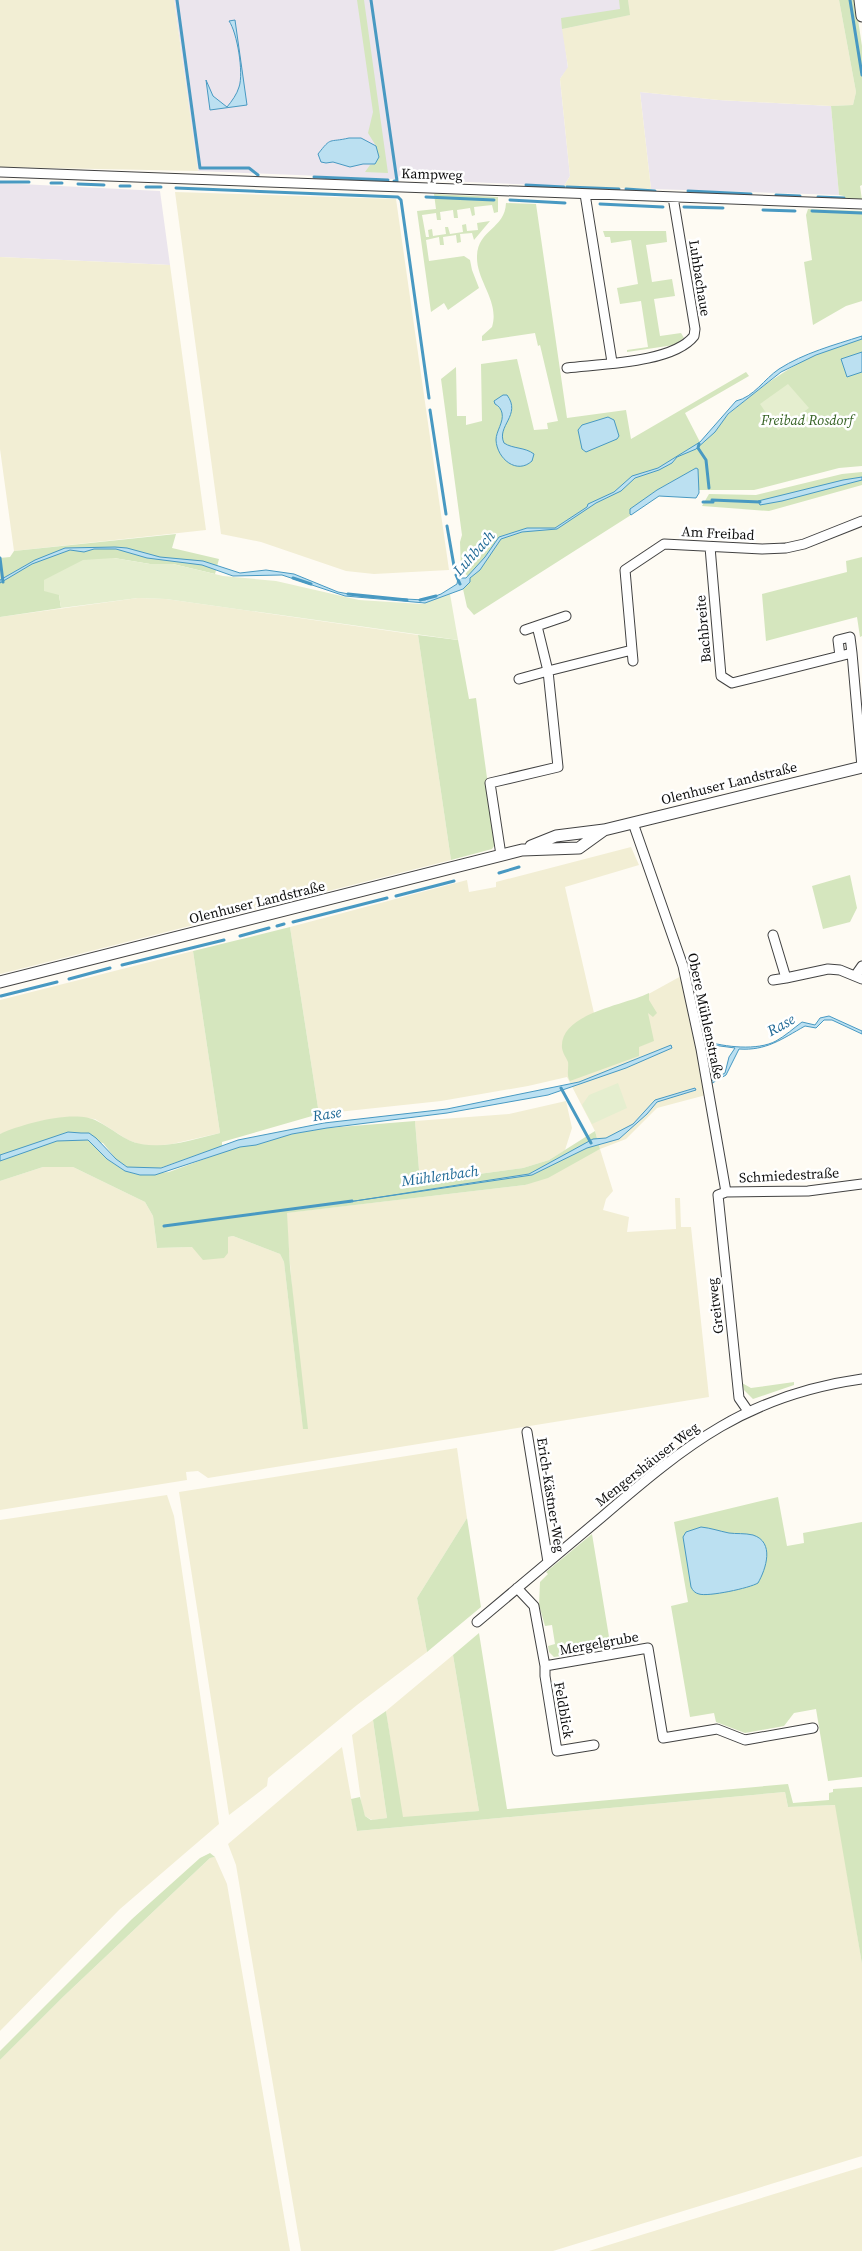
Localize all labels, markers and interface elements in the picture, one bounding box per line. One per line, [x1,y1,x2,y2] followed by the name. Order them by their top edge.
[401,163,463,185] street label: Kampweg
[684,238,716,318] street label: Luhbachaue
[760,410,856,430] park label: Freibad Rosdorf
[681,521,755,545] street label: Am Freibad
[447,526,500,581] water label: Luhbach
[690,594,716,664] street label: Bachbreite
[659,756,799,810] street label: Olenhuser Landstraße
[187,875,327,929] street label: Olenhuser Landstraße
[683,951,729,1081] street label: Obere Mühlenstraße
[762,1008,799,1041] water label: Rase
[310,1101,343,1126] water label: Rase
[399,1160,480,1191] water label: Mühlenbach
[738,1162,840,1188] street label: Schmiedestraße
[702,1277,728,1335] street label: Greitweg
[591,1417,703,1511] street label: Mengershäuser Weg
[532,1436,570,1554] street label: Erich-Kästner-Weg
[558,1626,640,1660] street label: Mergelgrube
[549,1680,579,1740] street label: Feldblick

